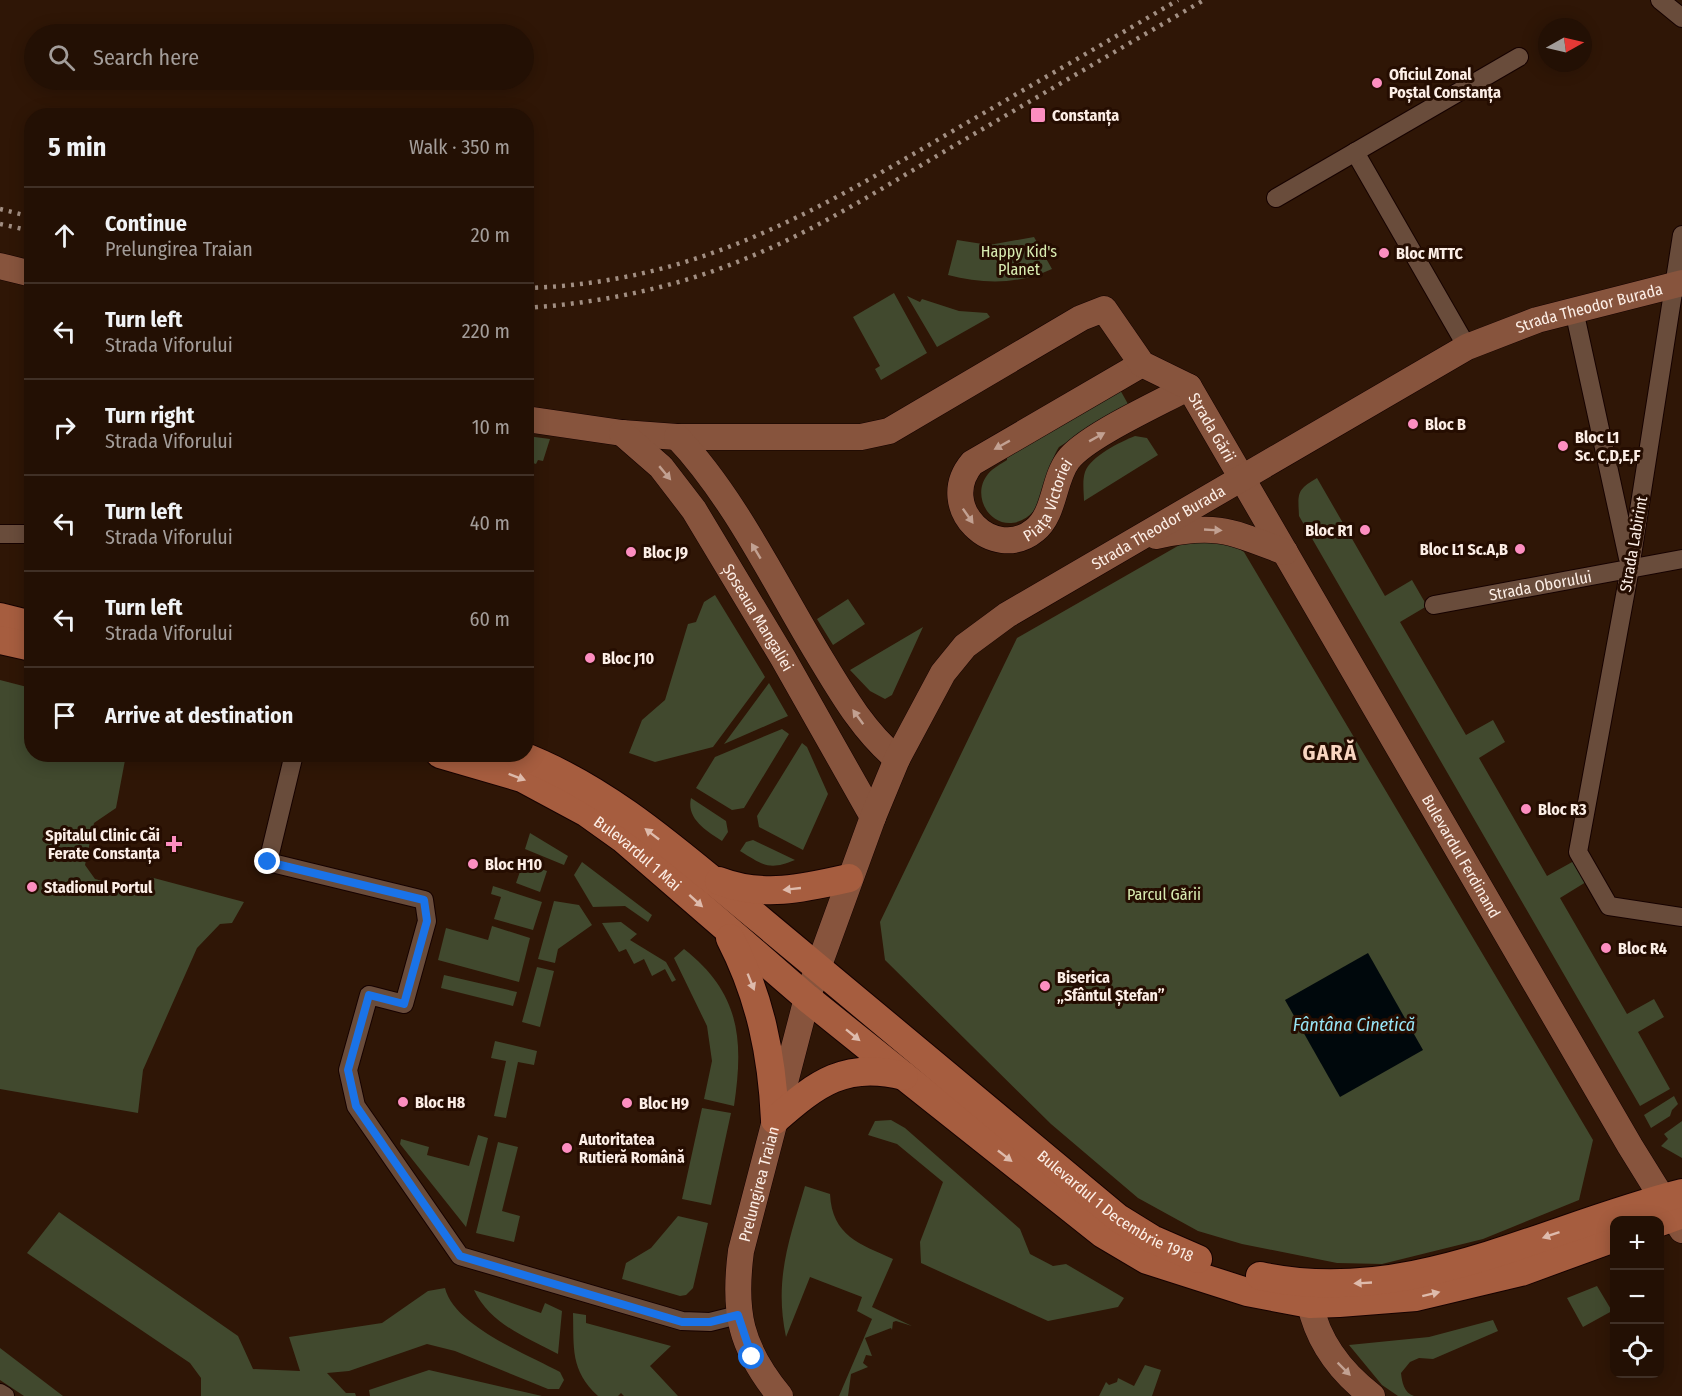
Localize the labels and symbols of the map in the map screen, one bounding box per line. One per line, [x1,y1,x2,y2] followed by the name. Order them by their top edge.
[1538,18,1592,72] north arrow
[1389,65,1501,103] place label: Oficiul Zonal Poștal Constanța
[1370,76,1384,90] marker: Oficiul Zonal Poștal Constanța
[1029,106,1047,124] marker: Constanța
[1052,106,1119,126] place label: Constanța
[981,242,1057,279] park label: Happy Kid's Planet
[1396,244,1463,263] place label: Bloc MTTC
[1377,246,1391,260] marker: Bloc MTTC
[1513,279,1665,337] street label: Strada Theodor Burada
[1184,389,1240,466] street label: Strada Gării
[1425,415,1466,434] place label: Bloc B
[1406,417,1420,431] marker: Bloc B
[1575,428,1641,465] place label: Bloc L1 Sc. C,D,E,F
[1089,432,1106,442] one-way arrow
[1556,439,1570,453] marker: Bloc L1 Sc. C,D,E,F
[993,440,1010,450] one-way arrow
[1020,455,1076,546] street label: Piața Victoriei
[658,465,671,481] one-way arrow
[1088,481,1229,574] street label: Strada Theodor Burada
[1616,494,1651,593] street label: Strada Labirint
[962,507,973,524] one-way arrow
[1305,521,1353,540] place label: Bloc R1
[1358,523,1372,537] marker: Bloc R1
[1204,525,1223,534] one-way arrow
[1420,540,1508,559] place label: Bloc L1 Sc.A,B
[751,542,761,559] one-way arrow
[1513,542,1527,556] marker: Bloc L1 Sc.A,B
[643,543,688,562] place label: Bloc J9
[624,545,638,559] marker: Bloc J9
[718,560,797,674] street label: Șoseaua Mangaliei
[1487,567,1593,605] street label: Strada Oborului
[602,649,654,668] place label: Bloc J10
[583,651,597,665] marker: Bloc J10
[852,709,864,725] one-way arrow
[1302,739,1358,766] district label: GARĂ
[508,772,526,782] one-way arrow
[1418,791,1504,921] street label: Bulevardul Ferdinand
[1538,800,1587,819] place label: Bloc R3
[1519,802,1533,816] marker: Bloc R3
[590,812,685,895] street label: Bulevardul 1 Mai
[45,826,160,864] place label: Spitalul Clinic Căi Ferate Constanța
[645,829,660,841] one-way arrow
[165,835,183,853] marker: Spitalul Clinic Căi Ferate Constanța
[254,848,280,874] route end
[485,855,542,874] place label: Bloc H10
[466,857,480,871] marker: Bloc H10
[44,878,153,897] place label: Stadionul Portul
[25,880,39,894] marker: Stadionul Portul
[782,884,801,894] one-way arrow
[1127,885,1201,904] park label: Parcul Gării
[688,894,703,907] one-way arrow
[1618,939,1667,958] place label: Bloc R4
[1599,941,1613,955] marker: Bloc R4
[1057,968,1165,1006] place label: Biserica „Sfântul Ștefan”
[746,973,756,991] one-way arrow
[1038,979,1052,993] marker: Biserica „Sfântul Ștefan”
[1293,1014,1415,1036] water label: Fântâna Cinetică
[845,1028,861,1041] one-way arrow
[415,1093,466,1112] place label: Bloc H8
[639,1094,689,1113] place label: Bloc H9
[396,1095,410,1109] marker: Bloc H8
[620,1096,634,1110] marker: Bloc H9
[735,1124,783,1244] street label: Prelungirea Traian
[578,1130,685,1167] place label: Autoritatea Rutieră Română
[560,1141,574,1155] marker: Autoritatea Rutieră Română
[1033,1146,1196,1266] street label: Bulevardul 1 Decembrie 1918
[998,1150,1013,1162] one-way arrow
[1542,1231,1560,1240] one-way arrow
[1353,1279,1372,1288] one-way arrow
[1422,1288,1440,1298] one-way arrow
[738,1343,764,1369] route start
[1337,1362,1351,1376] one-way arrow

